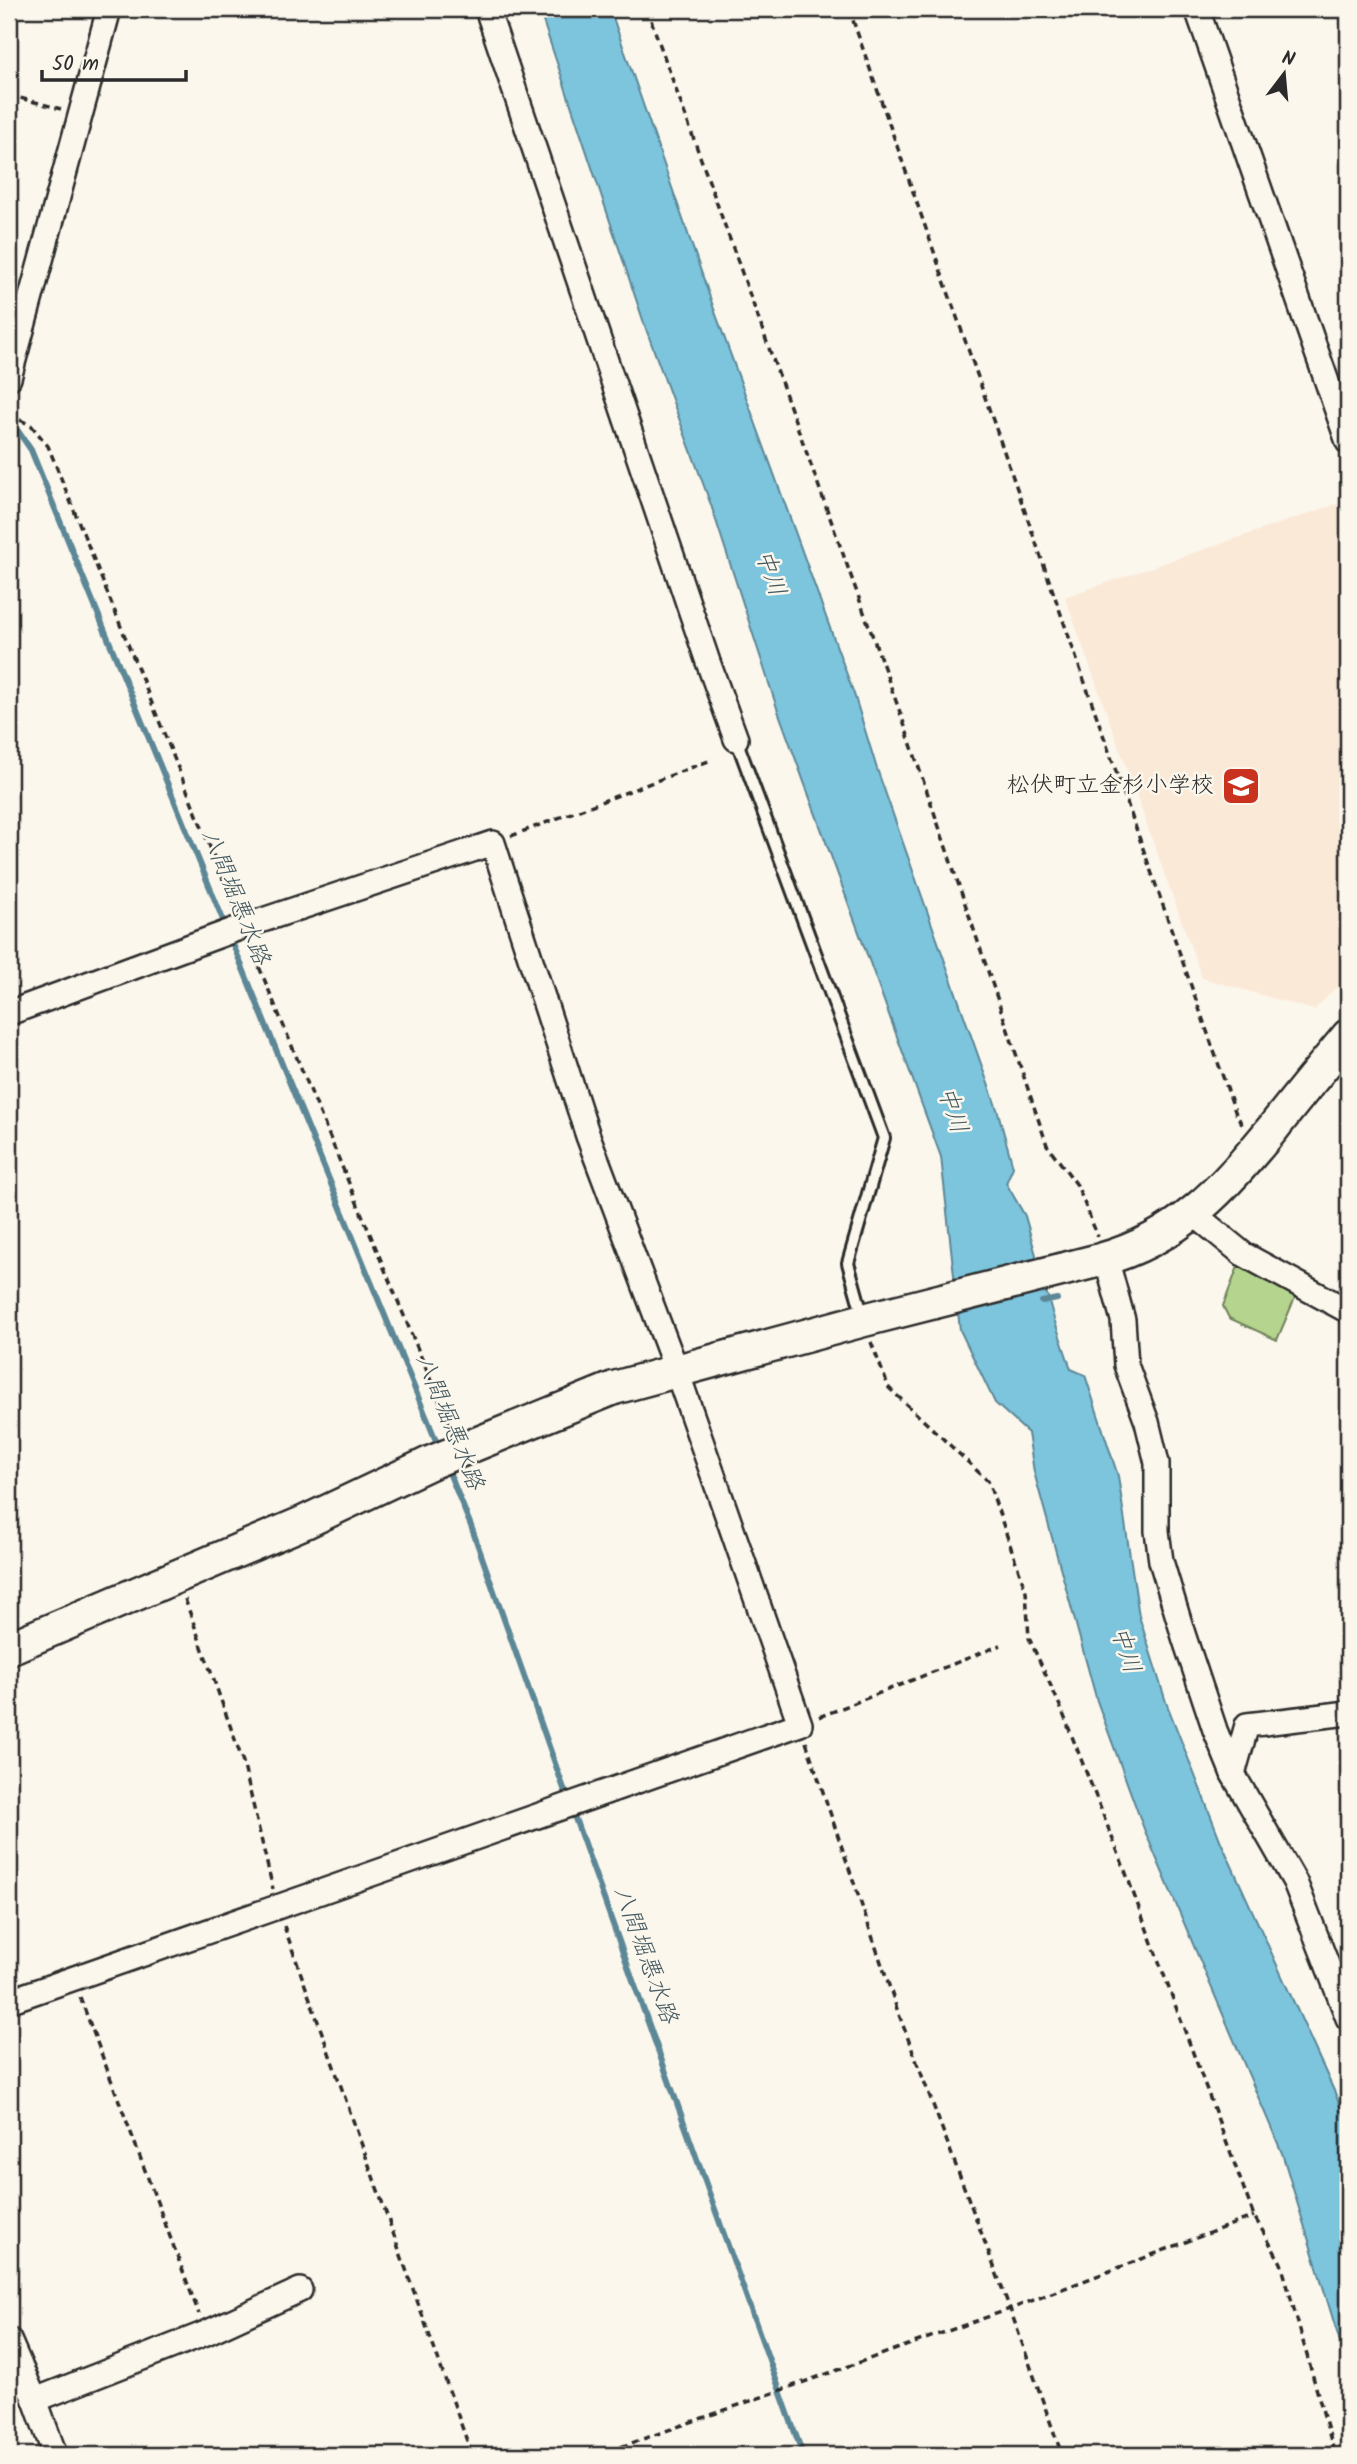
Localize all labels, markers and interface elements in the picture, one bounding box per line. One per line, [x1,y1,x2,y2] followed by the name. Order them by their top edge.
[42,38,186,82] scale bar
[1248,38,1318,108] north arrow
[1278,44,1298,76] text: N
[52,48,99,81] text: 50 m
[744,544,796,602] water label: 中川
[1220,765,1262,807] school or university icon: 松伏町立金杉小学校
[1007,768,1214,804] place label: 松伏町立金杉小学校
[190,823,281,973] water label: 八間堀悪水路
[926,1081,978,1139] water label: 中川
[404,1348,495,1498] water label: 八間堀悪水路
[1099,1621,1151,1679] water label: 中川
[602,1881,689,2031] water label: 八間堀悪水路

